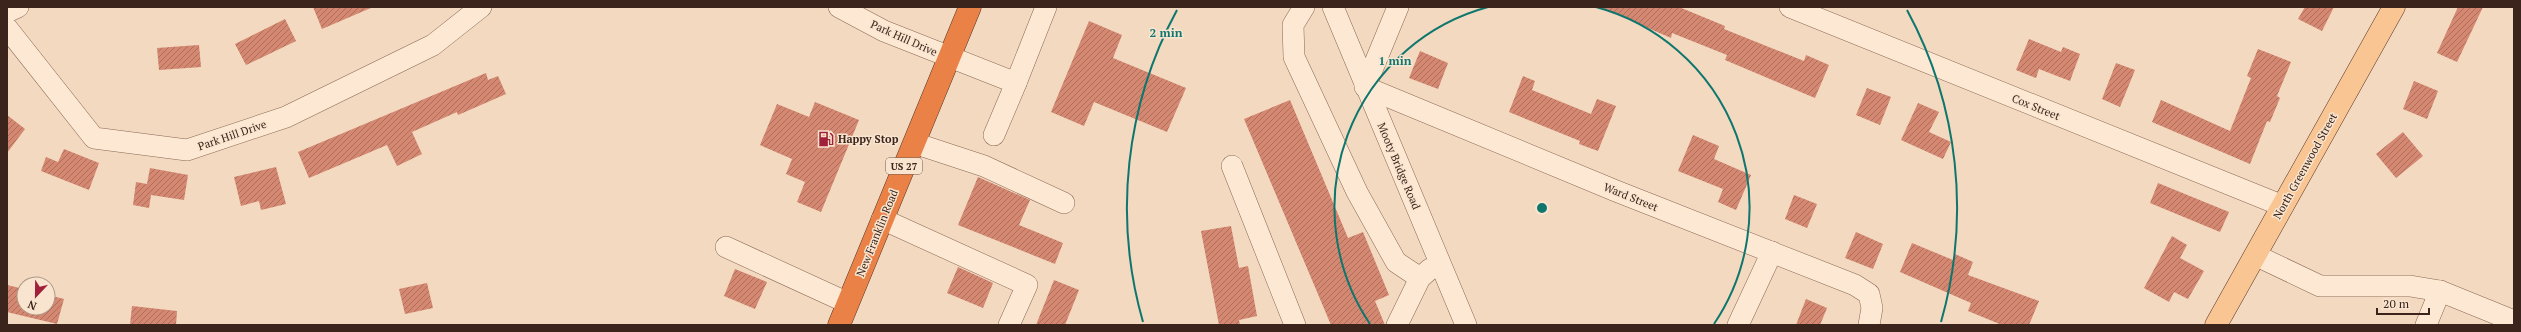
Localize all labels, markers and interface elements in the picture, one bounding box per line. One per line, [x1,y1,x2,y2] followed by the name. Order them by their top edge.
[868,17,940,59] street label: Park Hill Drive
[1150,25,1183,40] text: 2 min
[1379,53,1412,68] text: 1 min
[2010,91,2062,123] street label: Cox Street
[2270,111,2340,221] street label: North Greenwood Street
[196,117,269,153] street label: Park Hill Drive
[1374,121,1424,211] street label: Mooty Bridge Road
[817,130,835,148] fuel station icon: Happy Stop
[838,132,899,146] place label: Happy Stop
[886,158,922,174] road number: US 27
[1602,180,1660,214] street label: Ward Street
[853,187,901,279] street label: New Franklin Road
[1535,201,1549,215] centre of rings
[16,276,56,316] north arrow
[2377,290,2429,316] scale bar
[2383,296,2410,311] text: 20 m
[25,297,39,313] text: N

